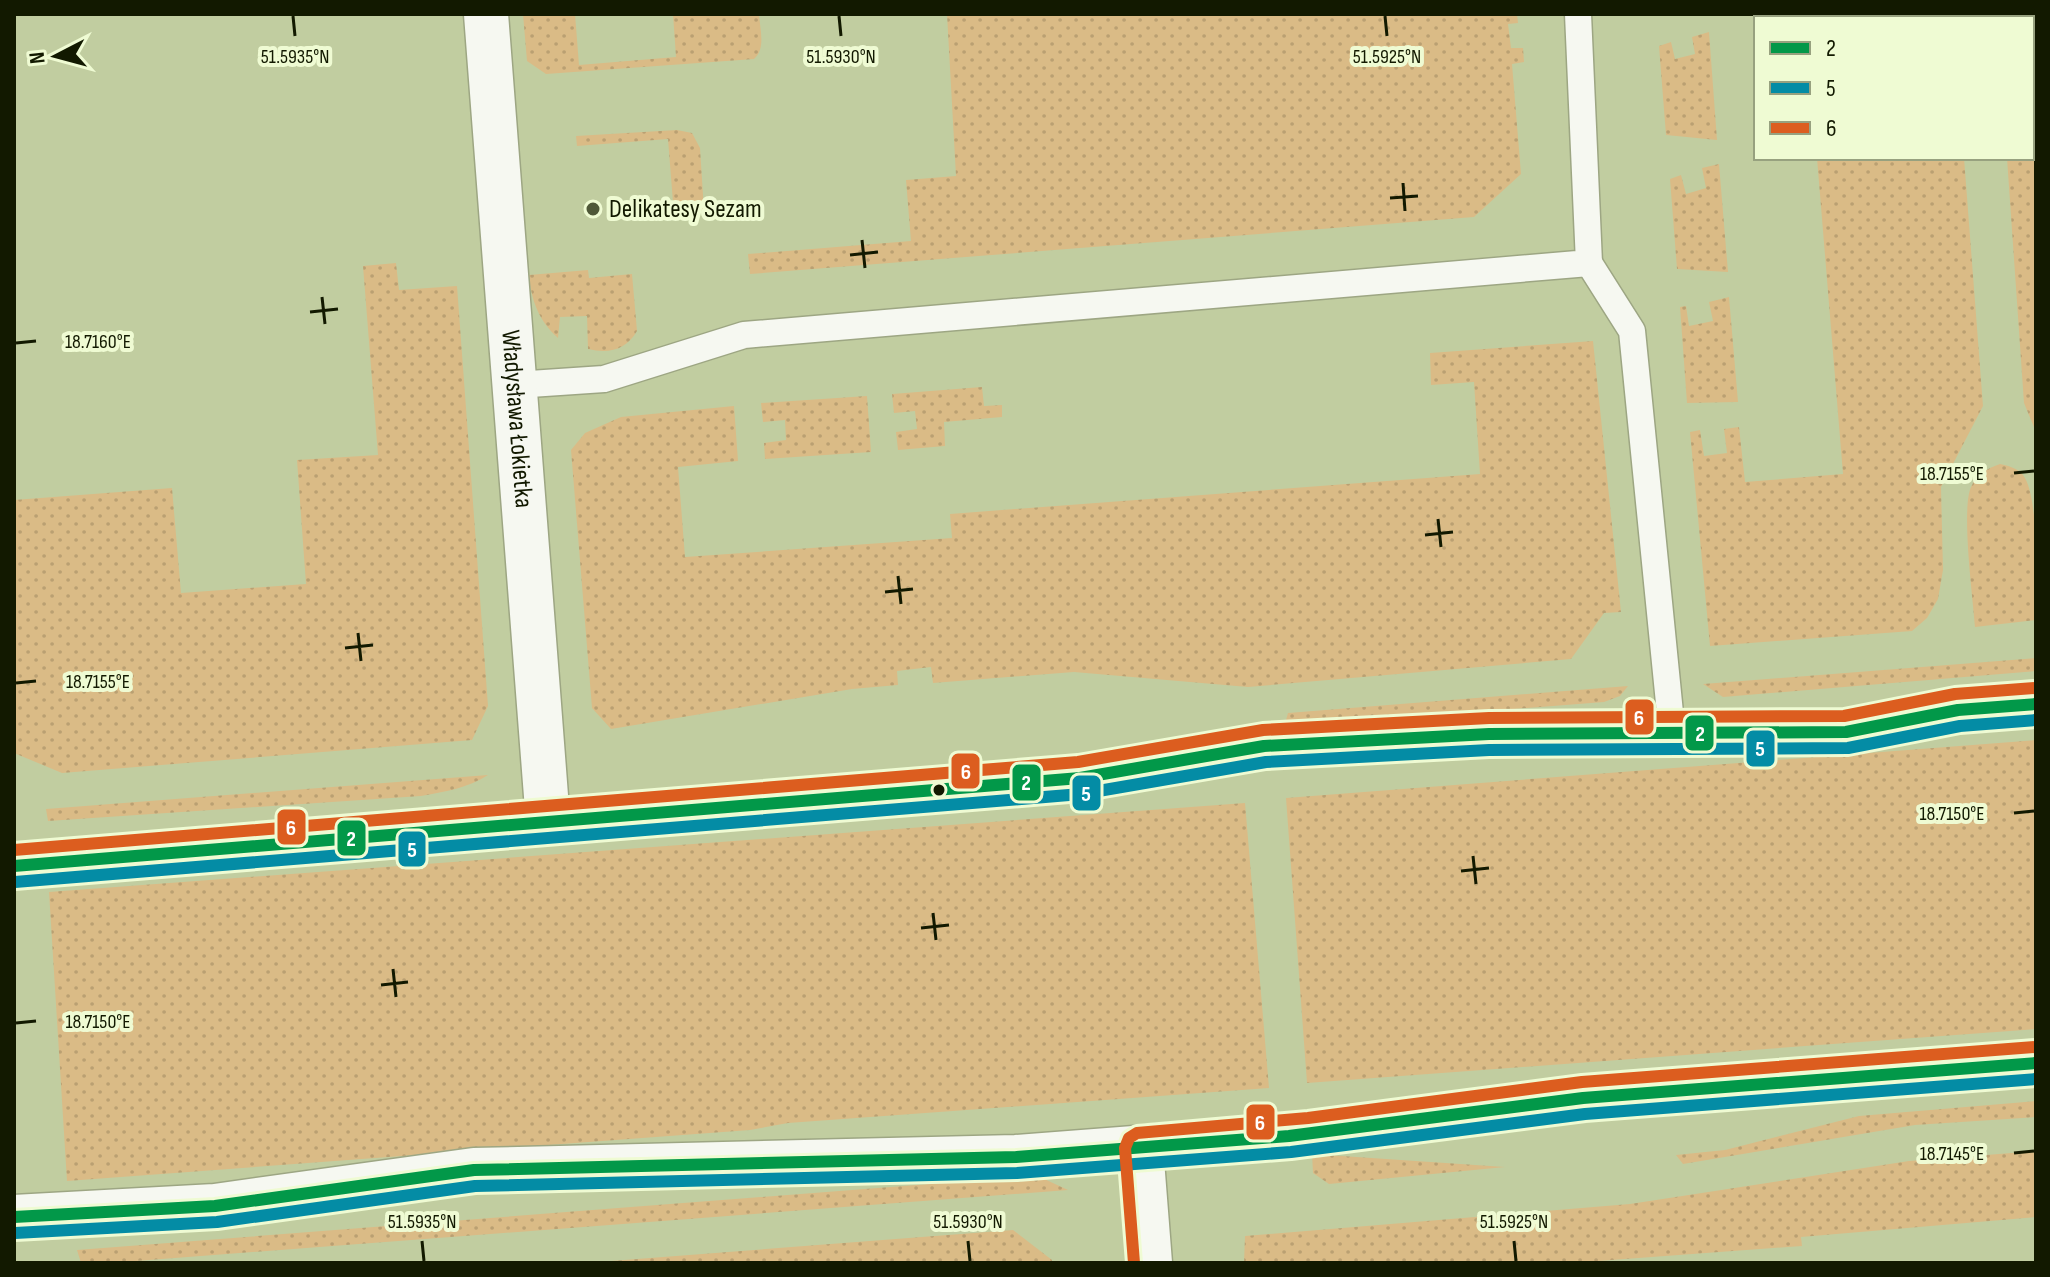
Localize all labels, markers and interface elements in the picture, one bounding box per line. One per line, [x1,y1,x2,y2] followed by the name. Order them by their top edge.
[16,16,96,96] north arrow
[1754,16,2034,160] legend
[1826,34,1836,63] text: 2
[261,45,329,69] text: 51.5935°N
[806,45,876,69] text: 51.5930°N
[1353,45,1421,69] text: 51.5925°N
[24,51,52,65] text: N
[1826,74,1836,103] text: 5
[1826,114,1837,143] text: 6
[609,194,762,225] place label: Delikatesy Sezam
[584,200,602,218] marker: Delikatesy Sezam
[495,329,539,509] street label: Władysława Łokietka
[65,330,131,354] text: 18.7160°E
[1920,462,1984,486] text: 18.7155°E
[66,670,130,694] text: 18.7155°E
[1624,698,1655,736] line badge: 6
[1634,705,1644,732] text: 6
[1684,714,1715,752] line badge: 2
[1695,721,1705,748] text: 2
[1745,729,1776,768] line badge: 5
[1755,736,1765,763] text: 5
[950,752,981,790] line badge: 6
[961,759,971,786] text: 6
[1011,763,1042,802] line badge: 2
[1021,770,1031,797] text: 2
[1071,774,1102,812] line badge: 5
[1081,781,1091,808] text: 5
[931,782,947,798] unlabelled marker
[1919,802,1985,826] text: 18.7150°E
[276,808,307,846] line badge: 6
[286,815,296,842] text: 6
[336,819,367,857] line badge: 2
[346,826,356,853] text: 2
[397,830,427,868] line badge: 5
[407,837,417,864] text: 5
[65,1010,131,1034] text: 18.7150°E
[1245,1103,1276,1141] line badge: 6
[1255,1110,1265,1137] text: 6
[1920,1142,1984,1166] text: 18.7145°E
[388,1210,456,1234] text: 51.5935°N
[933,1210,1003,1234] text: 51.5930°N
[1480,1210,1548,1234] text: 51.5925°N

